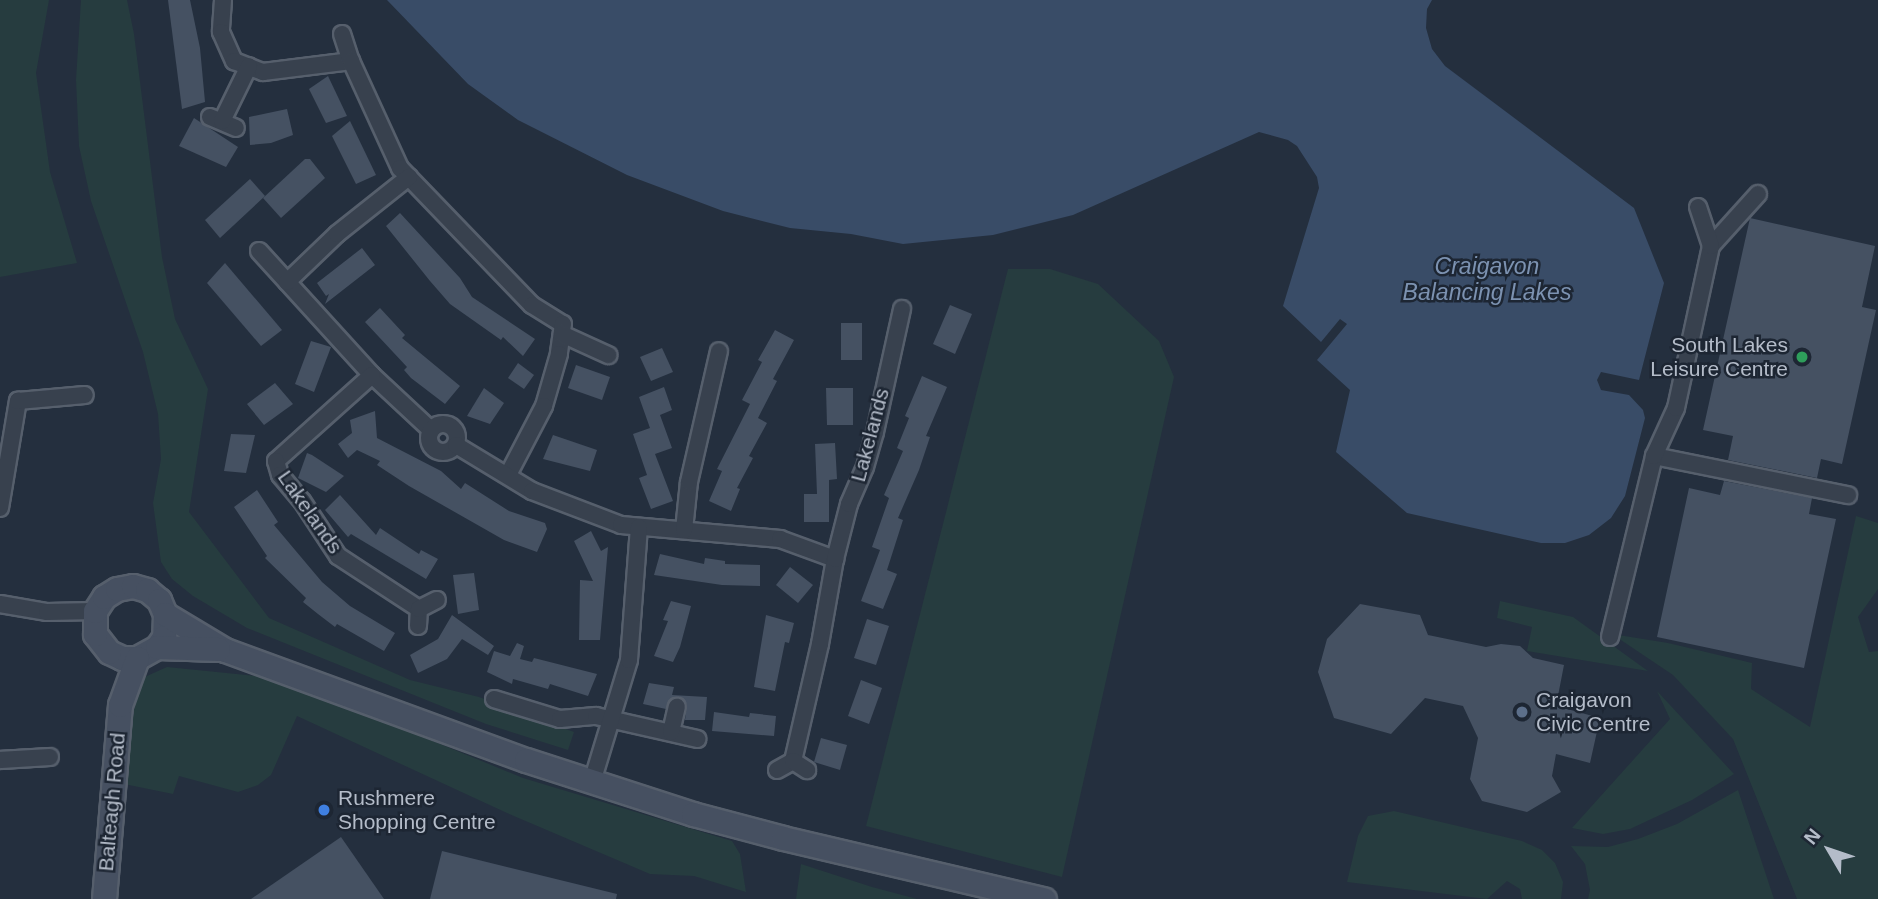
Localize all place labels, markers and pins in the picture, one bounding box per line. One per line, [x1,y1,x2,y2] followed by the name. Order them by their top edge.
[1650,332,1788,382] place label: South Lakes Leisure Centre
[1794,349,1810,365] marker: South Lakes Leisure Centre
[1536,687,1650,737] place label: Craigavon Civic Centre
[1514,704,1530,720] marker: Craigavon Civic Centre
[338,785,496,835] place label: Rushmere Shopping Centre
[316,802,332,818] marker: Rushmere Shopping Centre

